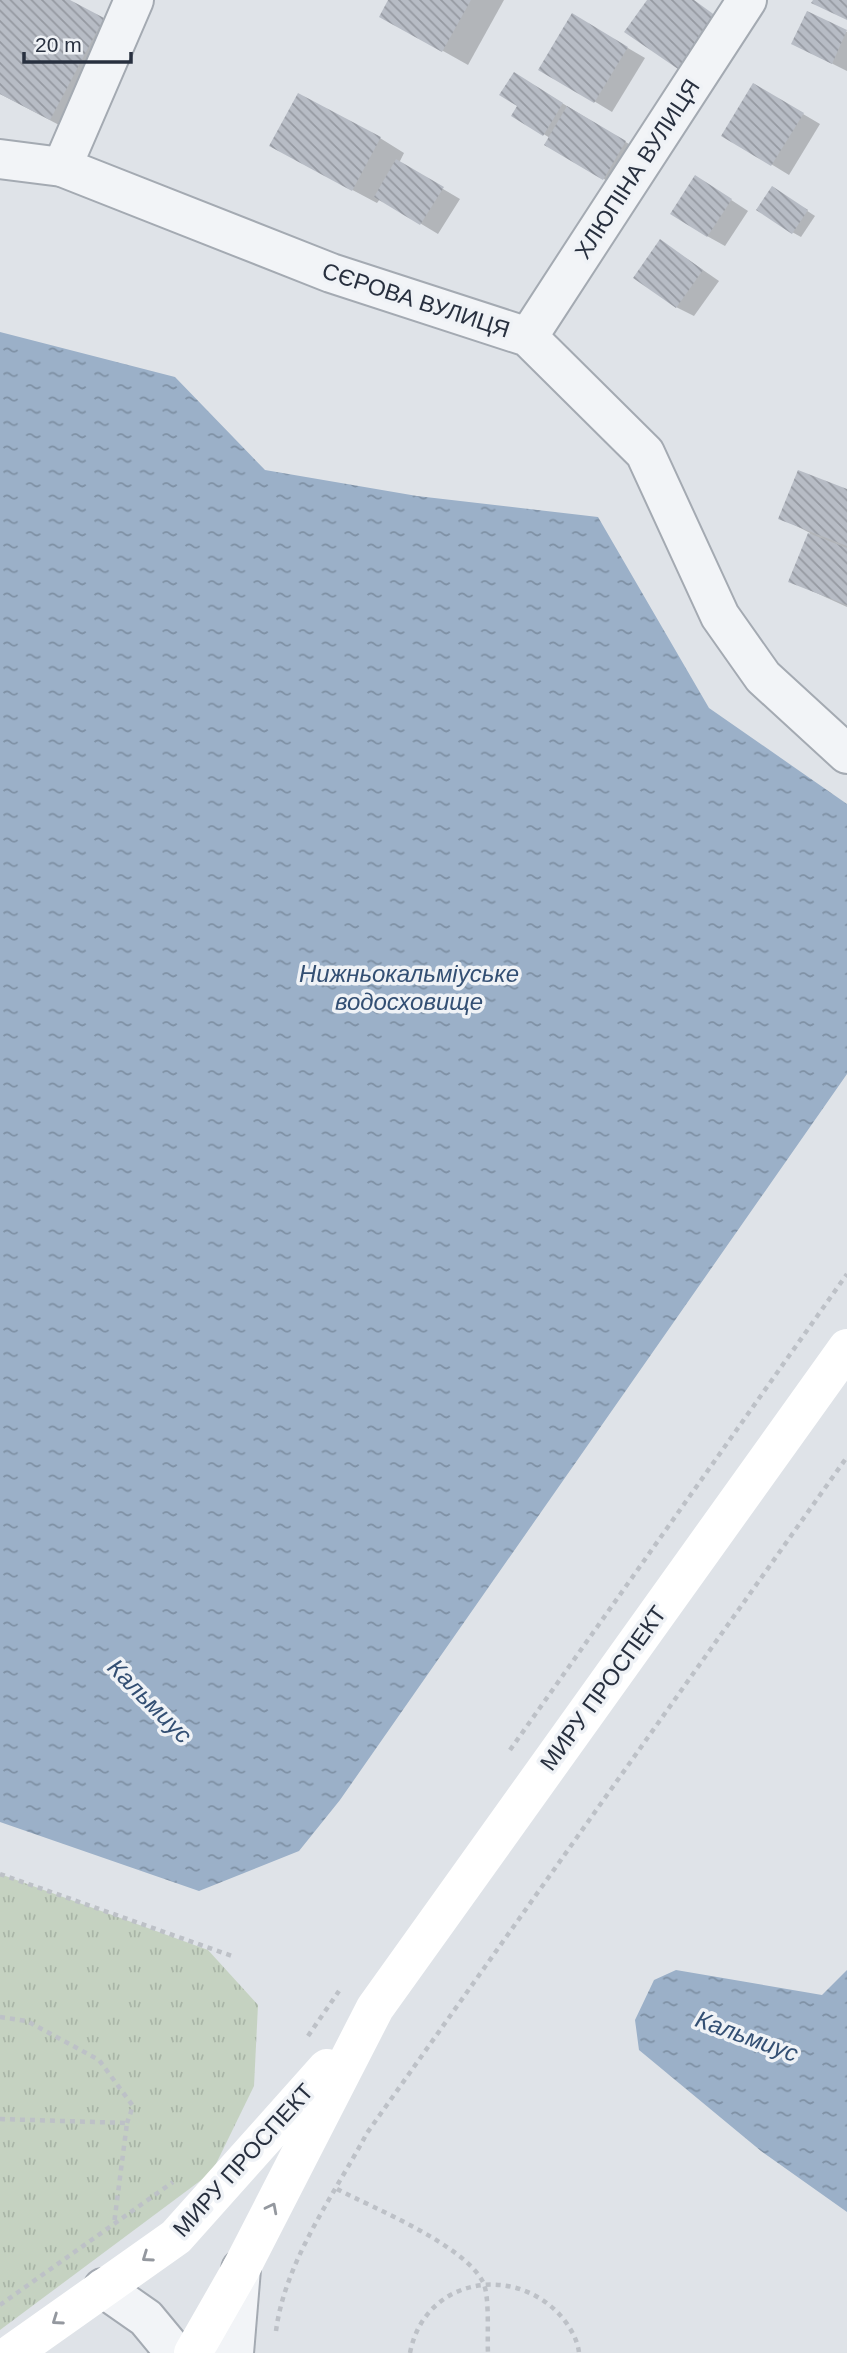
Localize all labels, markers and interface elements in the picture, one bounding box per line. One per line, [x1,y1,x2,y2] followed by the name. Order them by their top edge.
[24,21,131,65] scale bar
[35,33,82,56] text: 20 m
[569,74,705,264] street label: ХЛЮПІНА ВУЛИЦЯ
[319,257,513,343] street label: СЄРОВА ВУЛИЦЯ
[299,960,519,1015] water label: Нижньокальміуське водосховище
[535,1601,671,1775] street label: МИРУ ПРОСПЕКТ
[103,1654,197,1748] water label: Кальмиус
[692,2005,802,2067] water label: Кальмиус
[168,2078,318,2242] street label: МИРУ ПРОСПЕКТ
[263,2203,277,2215] one-way arrow
[142,2249,155,2261] one-way arrow
[52,2312,65,2324] one-way arrow

